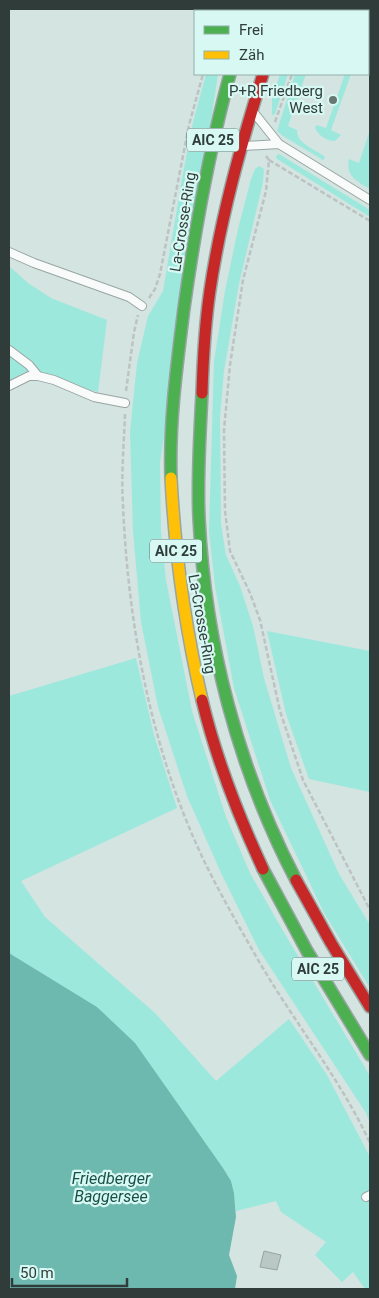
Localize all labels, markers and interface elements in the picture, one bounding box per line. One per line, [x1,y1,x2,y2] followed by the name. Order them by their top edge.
[194,10,369,75] legend
[239,21,264,39] text: Frei
[239,46,264,64] text: Zäh
[229,82,323,117] place label: P+R Friedberg West
[327,94,339,106] marker: P+R Friedberg West
[187,128,239,152] road number: AIC 25
[166,171,200,273] street label: La-Crosse-Ring
[150,540,202,562] road number: AIC 25
[184,573,220,675] street label: La-Crosse-Ring
[292,958,344,981] road number: AIC 25
[72,1169,151,1206] water label: Friedberger Baggersee
[12,1256,128,1288] scale bar
[20,1264,54,1282] text: 50 m

